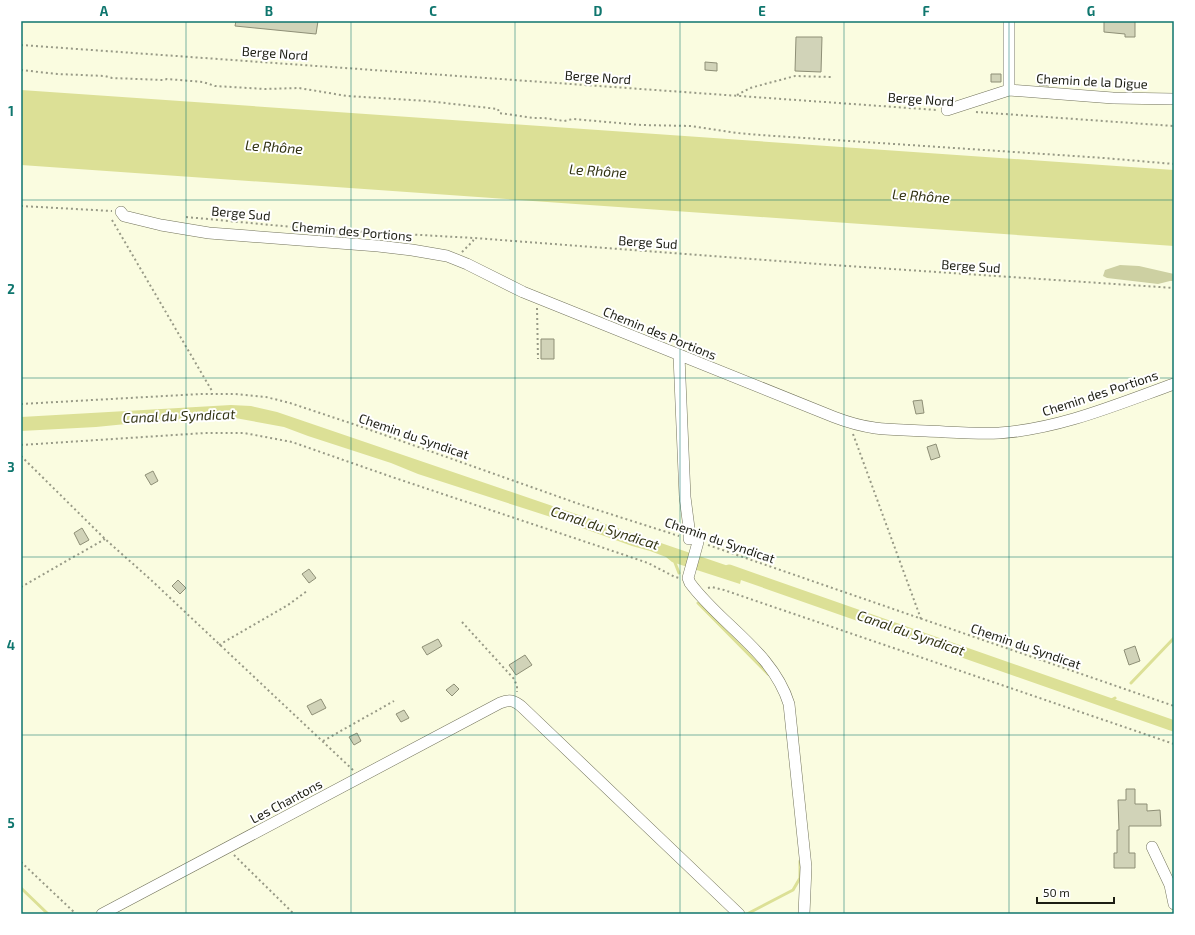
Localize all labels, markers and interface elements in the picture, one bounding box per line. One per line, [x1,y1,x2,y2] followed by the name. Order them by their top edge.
[100,3,109,19] text: A
[265,3,273,19] text: B
[429,3,437,19] text: C
[594,3,603,19] text: D
[758,3,766,19] text: E
[922,3,930,19] text: F
[1087,3,1095,19] text: G
[241,43,309,63] street label: Berge Nord
[564,67,632,87] street label: Berge Nord
[1036,70,1148,92] street label: Chemin de la Digue
[887,89,955,109] street label: Berge Nord
[8,103,14,119] text: 1
[245,136,304,157] water label: Le Rhône
[569,160,628,181] water label: Le Rhône
[892,185,951,206] water label: Le Rhône
[211,202,271,224] street label: Berge Sud
[291,218,413,244] street label: Chemin des Portions
[618,232,678,252] street label: Berge Sud
[941,256,1001,276] street label: Berge Sud
[7,281,15,297] text: 2
[601,303,719,363] street label: Chemin des Portions
[1040,367,1160,419] street label: Chemin des Portions
[122,405,236,426] water label: Canal du Syndicat
[357,410,471,462] street label: Chemin du Syndicat
[7,459,15,475] text: 3
[549,502,662,553] water label: Canal du Syndicat
[663,514,777,566] street label: Chemin du Syndicat
[855,606,968,659] water label: Canal du Syndicat
[969,620,1083,672] street label: Chemin du Syndicat
[7,637,15,653] text: 4
[247,775,325,827] street label: Les Chantons
[7,815,15,831] text: 5
[1037,879,1114,905] scale bar
[1043,885,1070,899] text: 50 m

